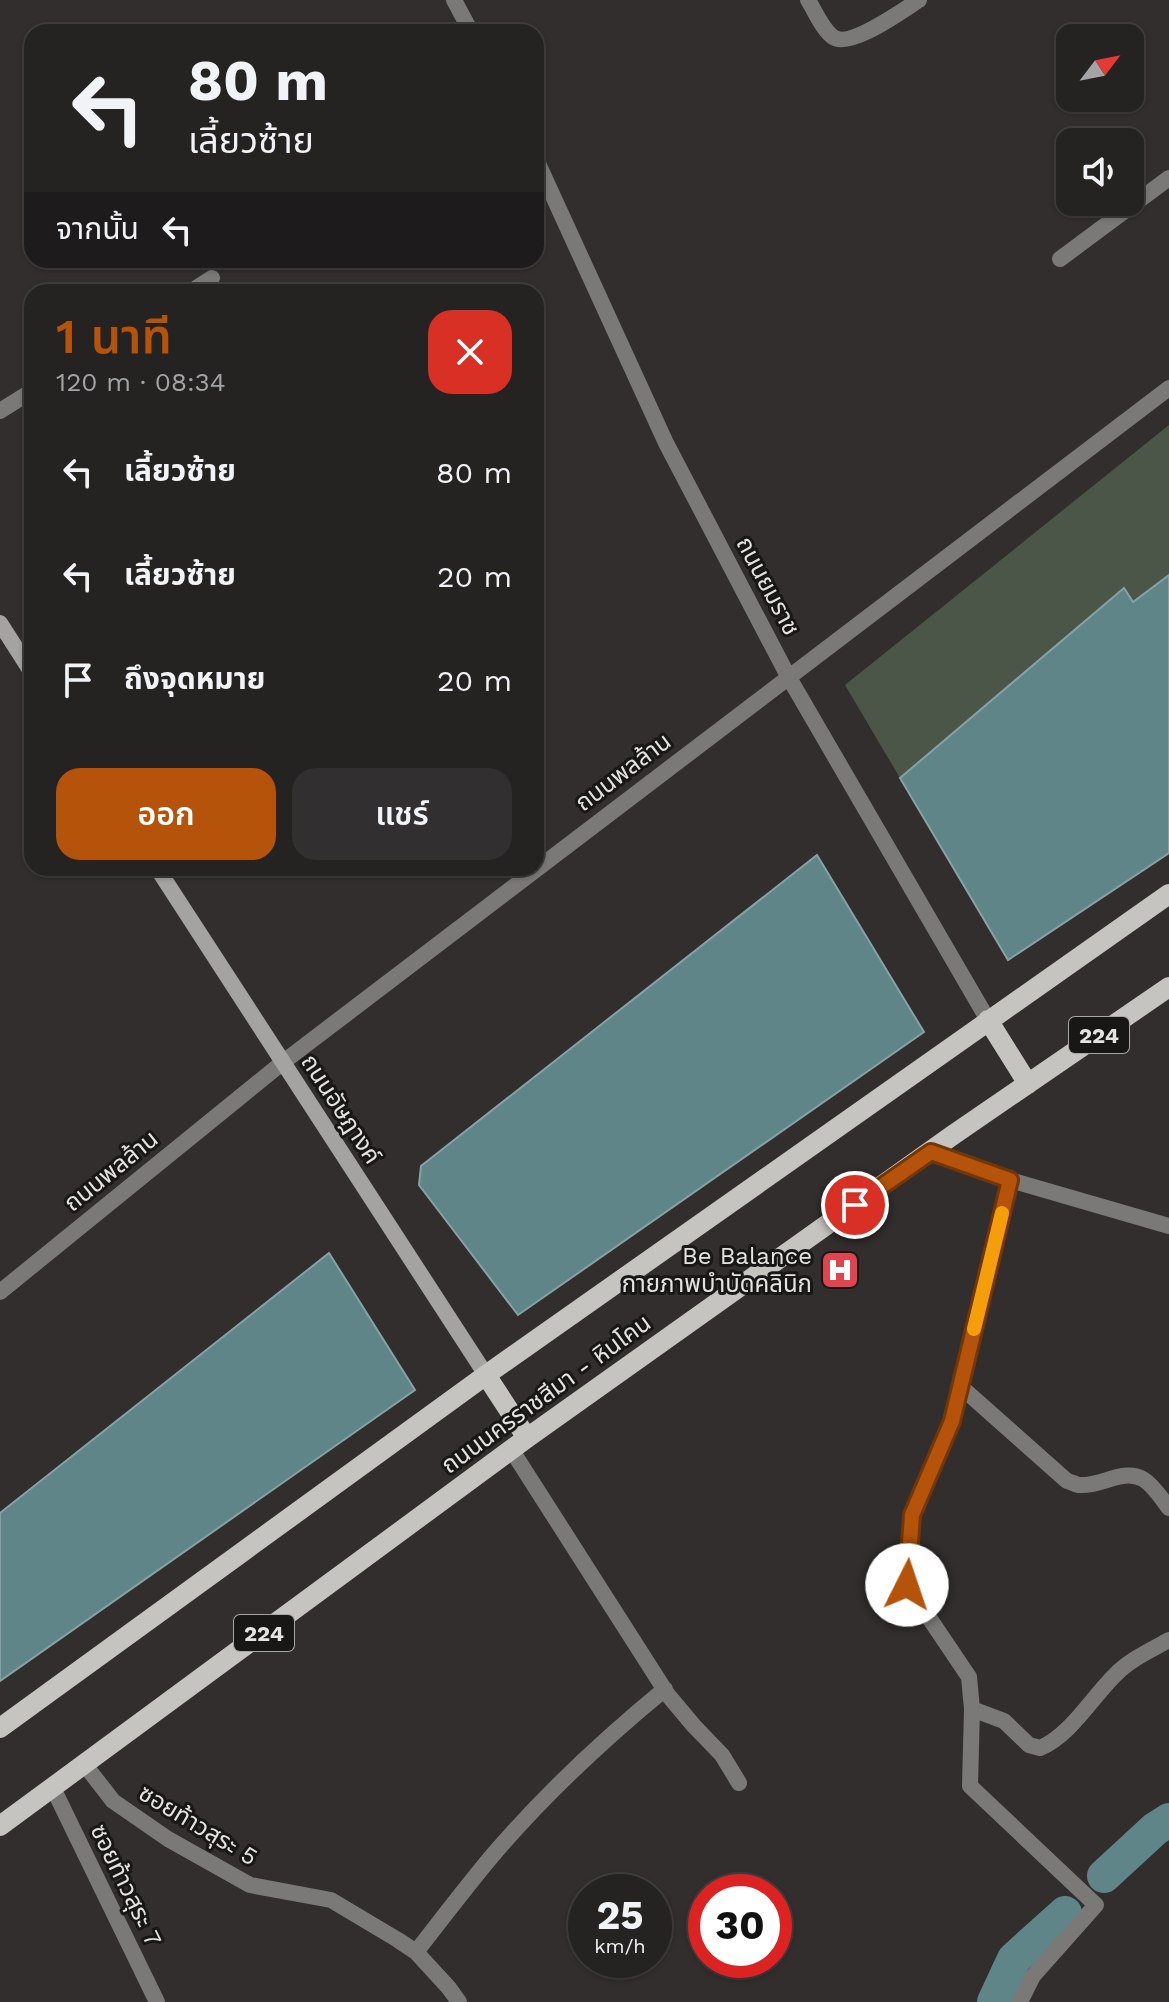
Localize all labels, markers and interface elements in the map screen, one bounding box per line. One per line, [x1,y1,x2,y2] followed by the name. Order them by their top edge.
[1056,24,1144,112] north arrow
[1056,24,1144,216] map controls
[188,48,328,114] text: 80 m
[56,56,160,160] icon: left
[188,120,314,162] text: เลี้ยวซ้าย
[1056,128,1144,216] button: sound
[155,208,199,252] icon: left
[56,211,139,246] text: จากนั้น
[56,308,172,365] text: 1 นาที
[428,310,512,394] button: close
[56,367,226,397] text: 120 m · 08:34
[56,450,100,494] icon: left
[124,453,236,488] text: เลี้ยวซ้าย
[436,455,512,490] text: 80 m
[730,532,806,640] street label: ถนนยมราช
[56,554,100,598] icon: left
[124,557,236,592] text: เลี้ยวซ้าย
[437,559,512,594] text: 20 m
[56,658,100,702] icon: arrive
[124,661,265,696] text: ถึงจุดหมาย
[437,663,512,698] text: 20 m
[570,727,676,817] street label: ถนนพลล้าน
[56,768,276,860] button: ออก
[292,768,512,860] button: แชร์
[1069,1017,1129,1053] road number: 224
[295,1049,387,1169] street label: ถนนอัษฎางค์
[59,1125,163,1217] street label: ถนนพลล้าน
[821,1171,889,1239] pin
[833,1183,877,1227] icon: arrive
[622,1242,812,1298] place label: Be Balance กายภาพบำบัดคลินิก
[819,1249,861,1291] hospital icon: Be Balance กายภาพบำบัดคลินิก
[436,1309,656,1479] street label: ถนนนครราชสีมา - หินโคน
[865,1543,949,1627] position arrow
[234,1615,294,1651] road number: 224
[133,1779,262,1872] street label: ซอยท้าวสุระ 5
[84,1820,167,1951] street label: ซอยท้าวสุระ 7
[688,1874,792,1978] speed limit sign: 30
[596,1892,644,1939] text: 25
[594,1934,646,1958] text: km/h

